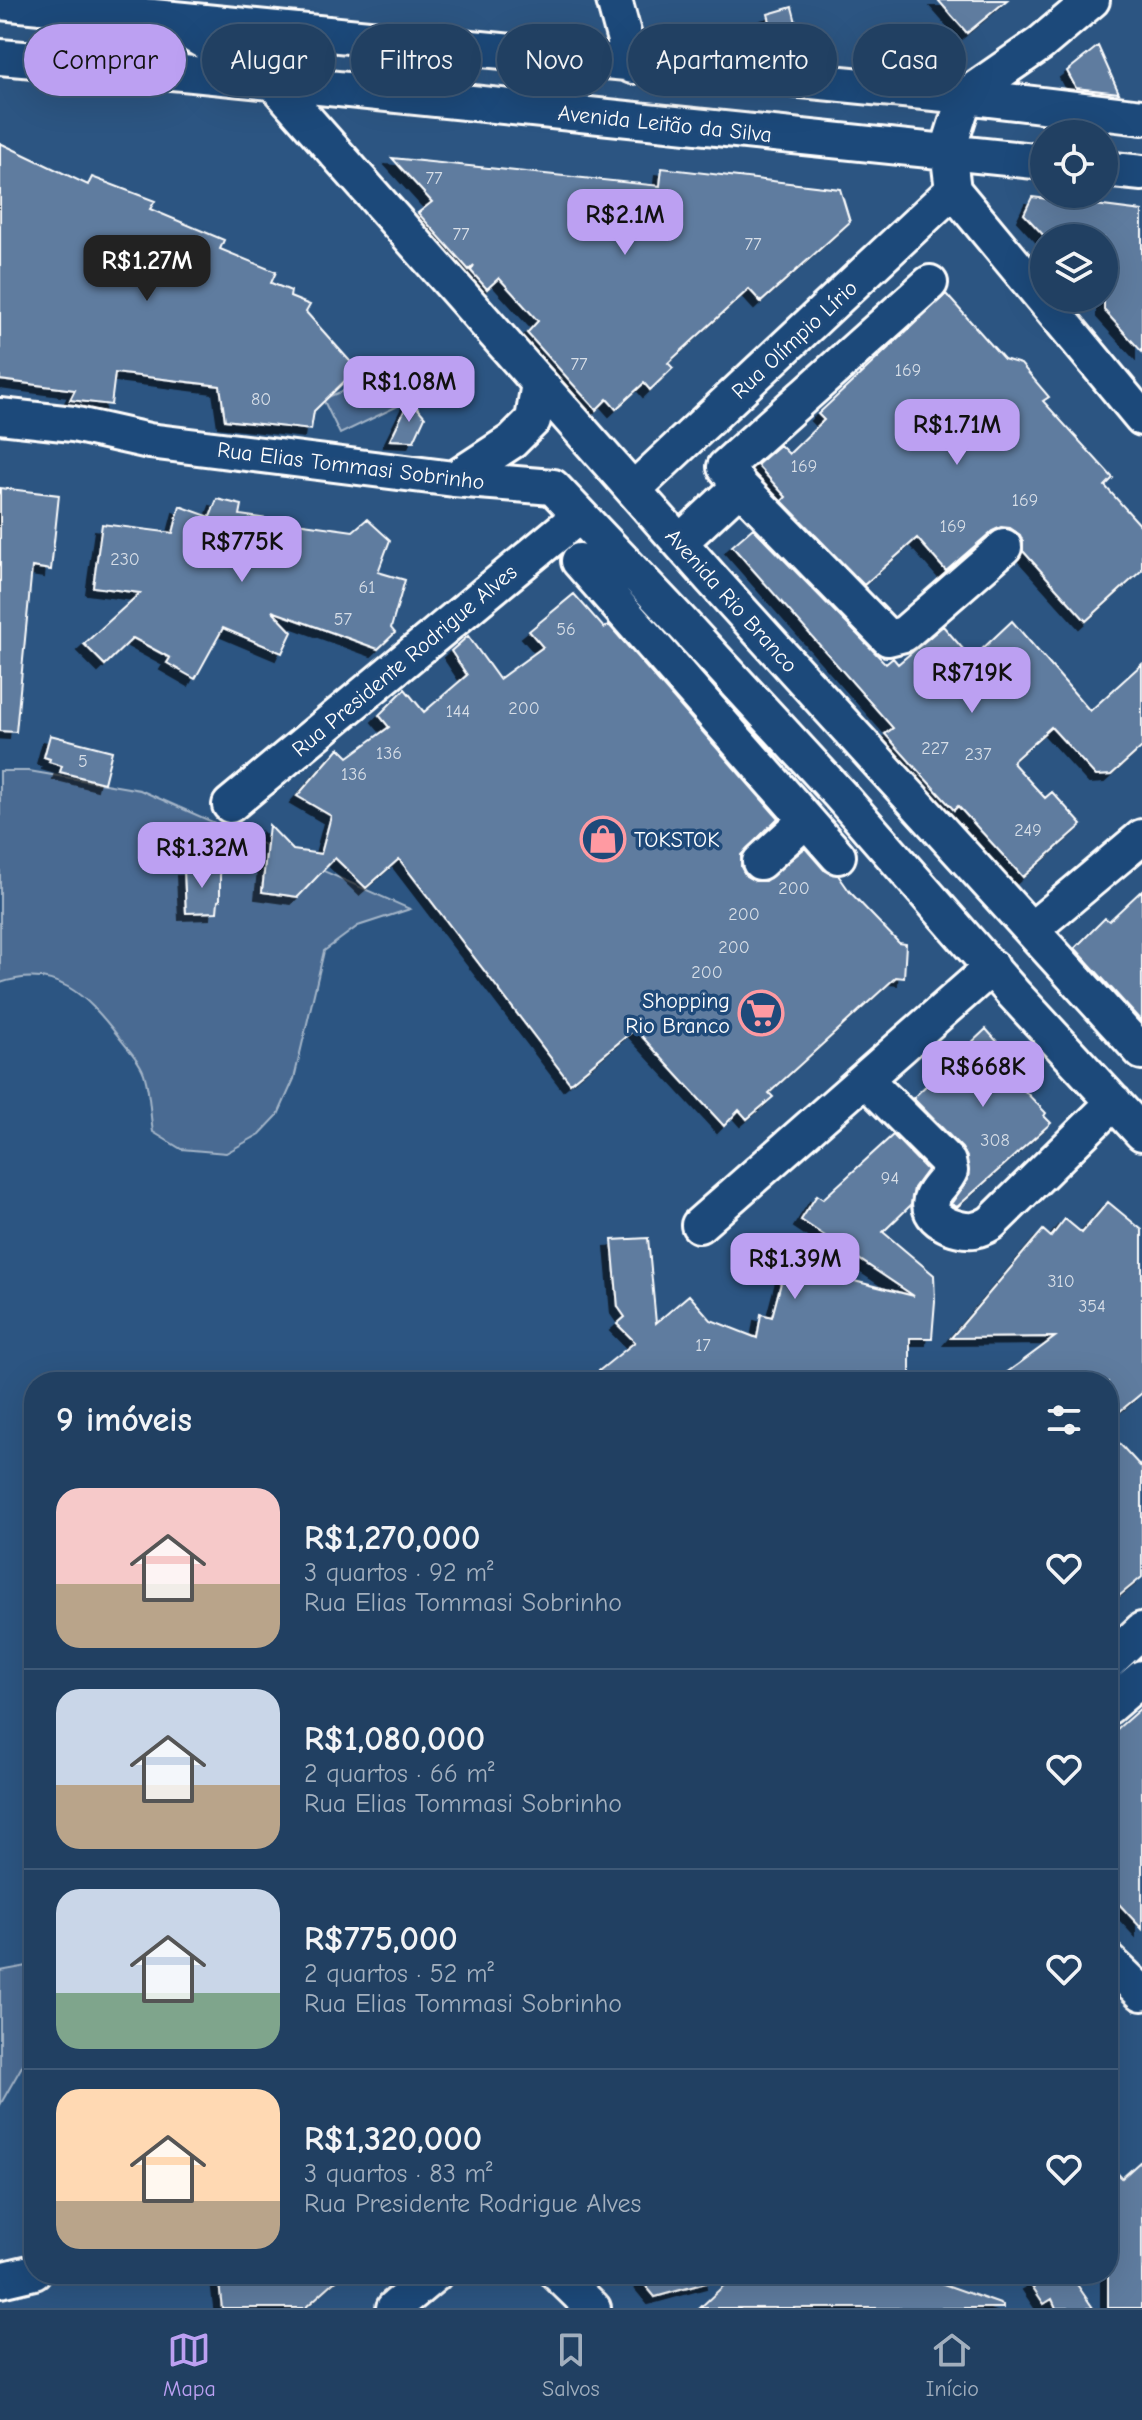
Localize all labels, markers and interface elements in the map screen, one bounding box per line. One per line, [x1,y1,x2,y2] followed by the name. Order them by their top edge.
[24,24,186,96] chip: Comprar
[202,24,335,96] chip: Alugar
[351,24,481,96] chip: Filtros
[497,24,612,96] chip: Novo
[628,24,837,96] chip: Apartamento
[853,24,966,96] chip: Casa
[557,100,773,148] street label: Avenida Leitão da Silva
[1030,120,1118,312] map controls
[1030,120,1118,208] button: locate
[425,168,443,189] house number: 77
[560,189,690,257] pin: R$2.1M
[585,200,665,230] text: R$2.1M
[452,224,470,245] house number: 77
[1030,224,1118,312] button: layers
[744,234,762,255] house number: 77
[73,235,221,303] pin: R$1.27M
[101,246,193,276] text: R$1.27M
[726,275,863,405] street label: Rua Olímpio Lírio
[570,354,588,375] house number: 77
[335,356,483,424] pin: R$1.08M
[895,360,921,381] house number: 169
[362,367,456,397] text: R$1.08M
[251,389,271,410] house number: 80
[883,399,1031,467] pin: R$1.71M
[913,410,1001,440] text: R$1.71M
[216,437,486,495] street label: Rua Elias Tommasi Sobrinho
[791,456,817,477] house number: 169
[1012,490,1038,511] house number: 169
[177,516,307,584] pin: R$775K
[940,516,966,537] house number: 169
[660,523,803,678] street label: Avenida Rio Branco
[201,527,283,557] text: R$775K
[110,549,140,570] house number: 230
[287,559,522,762] street label: Rua Presidente Rodrigue Alves
[359,577,375,598] house number: 61
[334,609,353,630] house number: 57
[556,619,576,640] house number: 56
[907,647,1037,715] pin: R$719K
[932,658,1012,688] text: R$719K
[508,698,540,719] house number: 200
[446,701,470,722] house number: 144
[921,738,949,759] house number: 227
[376,743,402,764] house number: 136
[964,744,992,765] house number: 237
[78,751,88,772] house number: 5
[341,764,367,785] house number: 136
[579,815,627,863] shop icon: TOKSTOK
[1014,820,1042,841] house number: 249
[128,822,276,890] pin: R$1.32M
[634,827,720,853] place label: TOKSTOK
[156,833,248,863] text: R$1.32M
[778,878,810,899] house number: 200
[728,904,760,925] house number: 200
[718,937,750,958] house number: 200
[691,962,723,983] house number: 200
[625,988,730,1039] place label: Shopping Rio Branco
[737,989,785,1037] supermarket icon: Shopping Rio Branco
[918,1041,1048,1109] pin: R$668K
[940,1052,1026,1082] text: R$668K
[980,1130,1010,1151] house number: 308
[881,1168,899,1189] house number: 94
[721,1233,869,1301] pin: R$1.39M
[748,1244,842,1274] text: R$1.39M
[1047,1271,1075,1292] house number: 310
[1078,1296,1106,1317] house number: 354
[695,1335,711,1356] house number: 17
[1042,1398,1086,1442] icon: filters
[56,1400,192,1440] text: 9 imóveis
[304,1518,480,1558] text: R$1,270,000
[120,1520,216,1616] icon: home
[1042,1546,1086,1590] icon: heart
[304,1558,493,1588] text: 3 quartos · 92 m²
[304,1588,622,1618] text: Rua Elias Tommasi Sobrinho
[304,1719,485,1759] text: R$1,080,000
[120,1721,216,1817] icon: home
[1042,1747,1086,1791] icon: heart
[304,1759,495,1789] text: 2 quartos · 66 m²
[304,1789,622,1819] text: Rua Elias Tommasi Sobrinho
[304,1919,458,1959] text: R$775,000
[120,1921,216,2017] icon: home
[1042,1947,1086,1991] icon: heart
[304,1959,494,1989] text: 2 quartos · 52 m²
[304,1989,622,2019] text: Rua Elias Tommasi Sobrinho
[304,2119,482,2159] text: R$1,320,000
[120,2121,216,2217] icon: home
[1042,2147,1086,2191] icon: heart
[304,2159,493,2189] text: 3 quartos · 83 m²
[304,2189,641,2219] text: Rua Presidente Rodrigue Alves
[163,2328,216,2402] tab: Mapa
[542,2328,600,2402] tab: Salvos
[926,2328,979,2402] tab: Início

